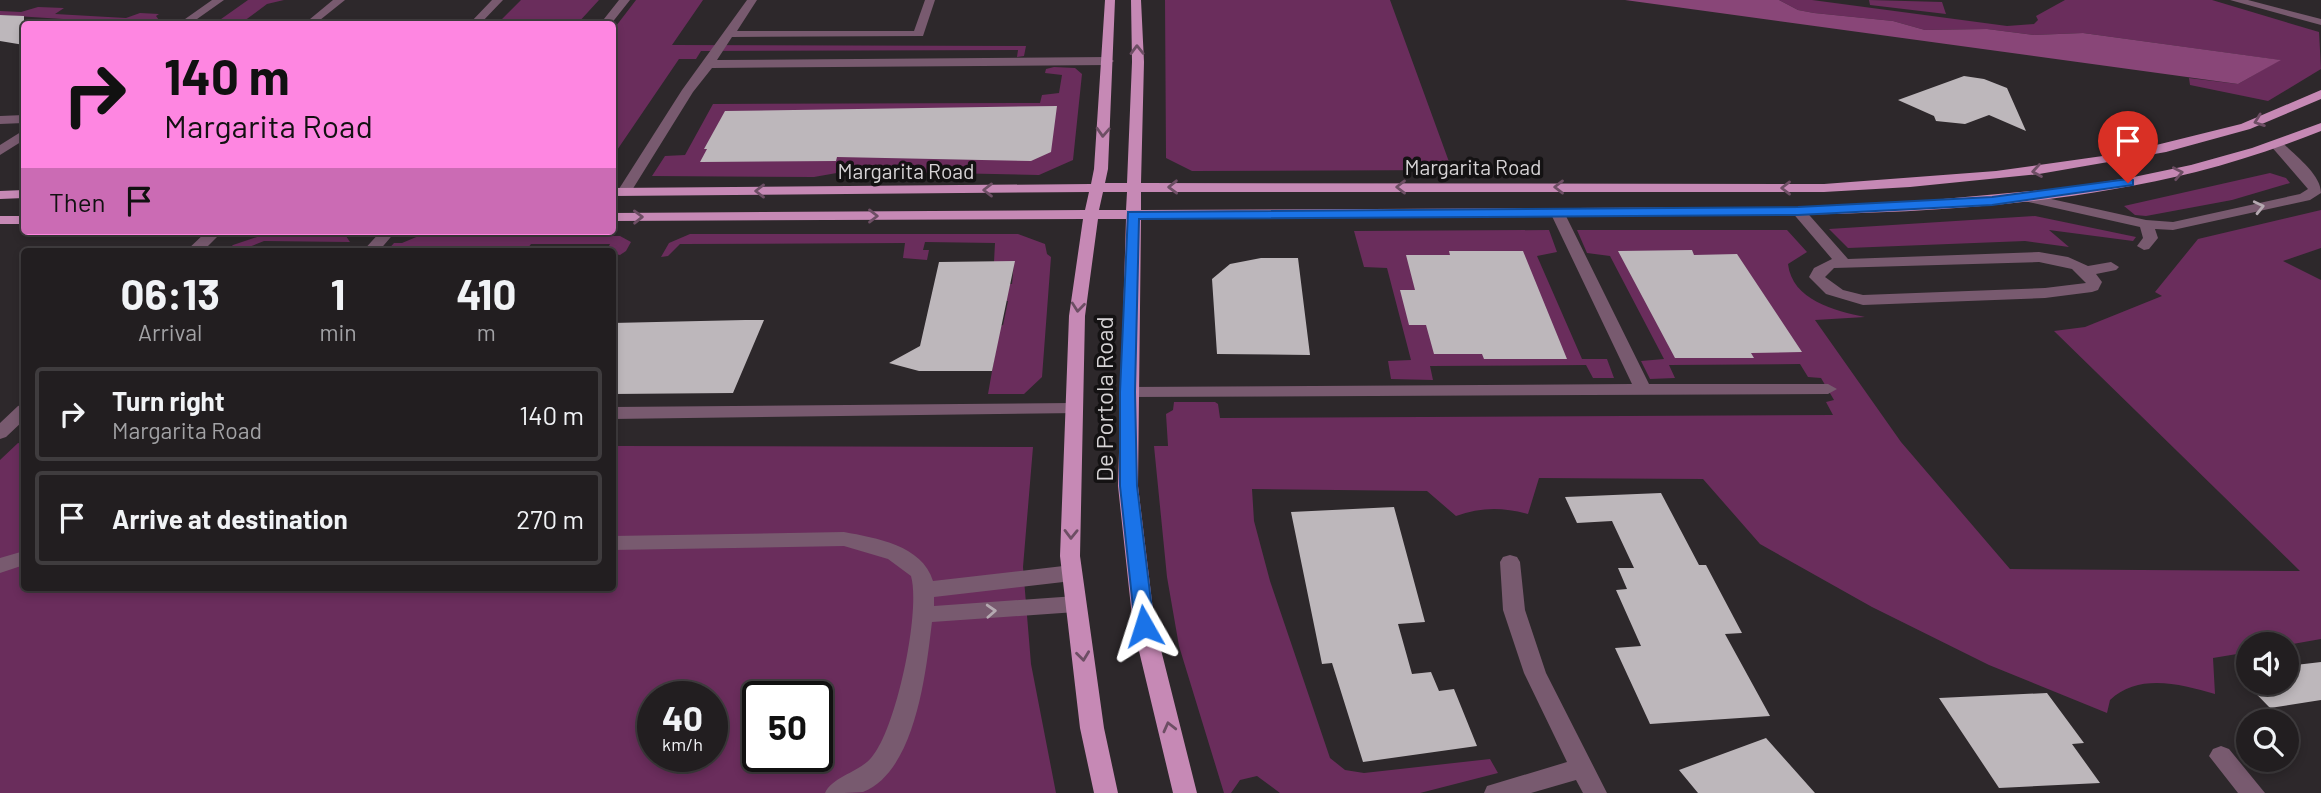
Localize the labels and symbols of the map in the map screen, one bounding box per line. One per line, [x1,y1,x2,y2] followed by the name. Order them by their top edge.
[1130,44,1145,55] one-way arrow
[2098,111,2158,183] pin
[2253,113,2265,127] one-way arrow
[1096,127,1111,138] one-way arrow
[1404,154,1542,179] street label: Margarita Road
[837,158,975,183] street label: Margarita Road
[2031,163,2043,178] one-way arrow
[2172,166,2184,181] one-way arrow
[1395,179,1406,195] one-way arrow
[1553,179,1563,195] one-way arrow
[1168,180,1179,195] one-way arrow
[1780,180,1791,196] one-way arrow
[982,182,992,198] one-way arrow
[754,183,765,199] one-way arrow
[2253,201,2265,216] one-way arrow
[868,208,879,224] one-way arrow
[633,209,644,225] one-way arrow
[1071,301,1086,312] one-way arrow
[1089,316,1118,482] street label: De Portola Road
[1063,529,1079,540] one-way arrow
[1107,589,1181,663] position arrow
[986,603,997,618] one-way arrow
[1076,651,1091,662] one-way arrow
[742,681,833,772] speed limit sign: 50
[1163,721,1177,733] one-way arrow

